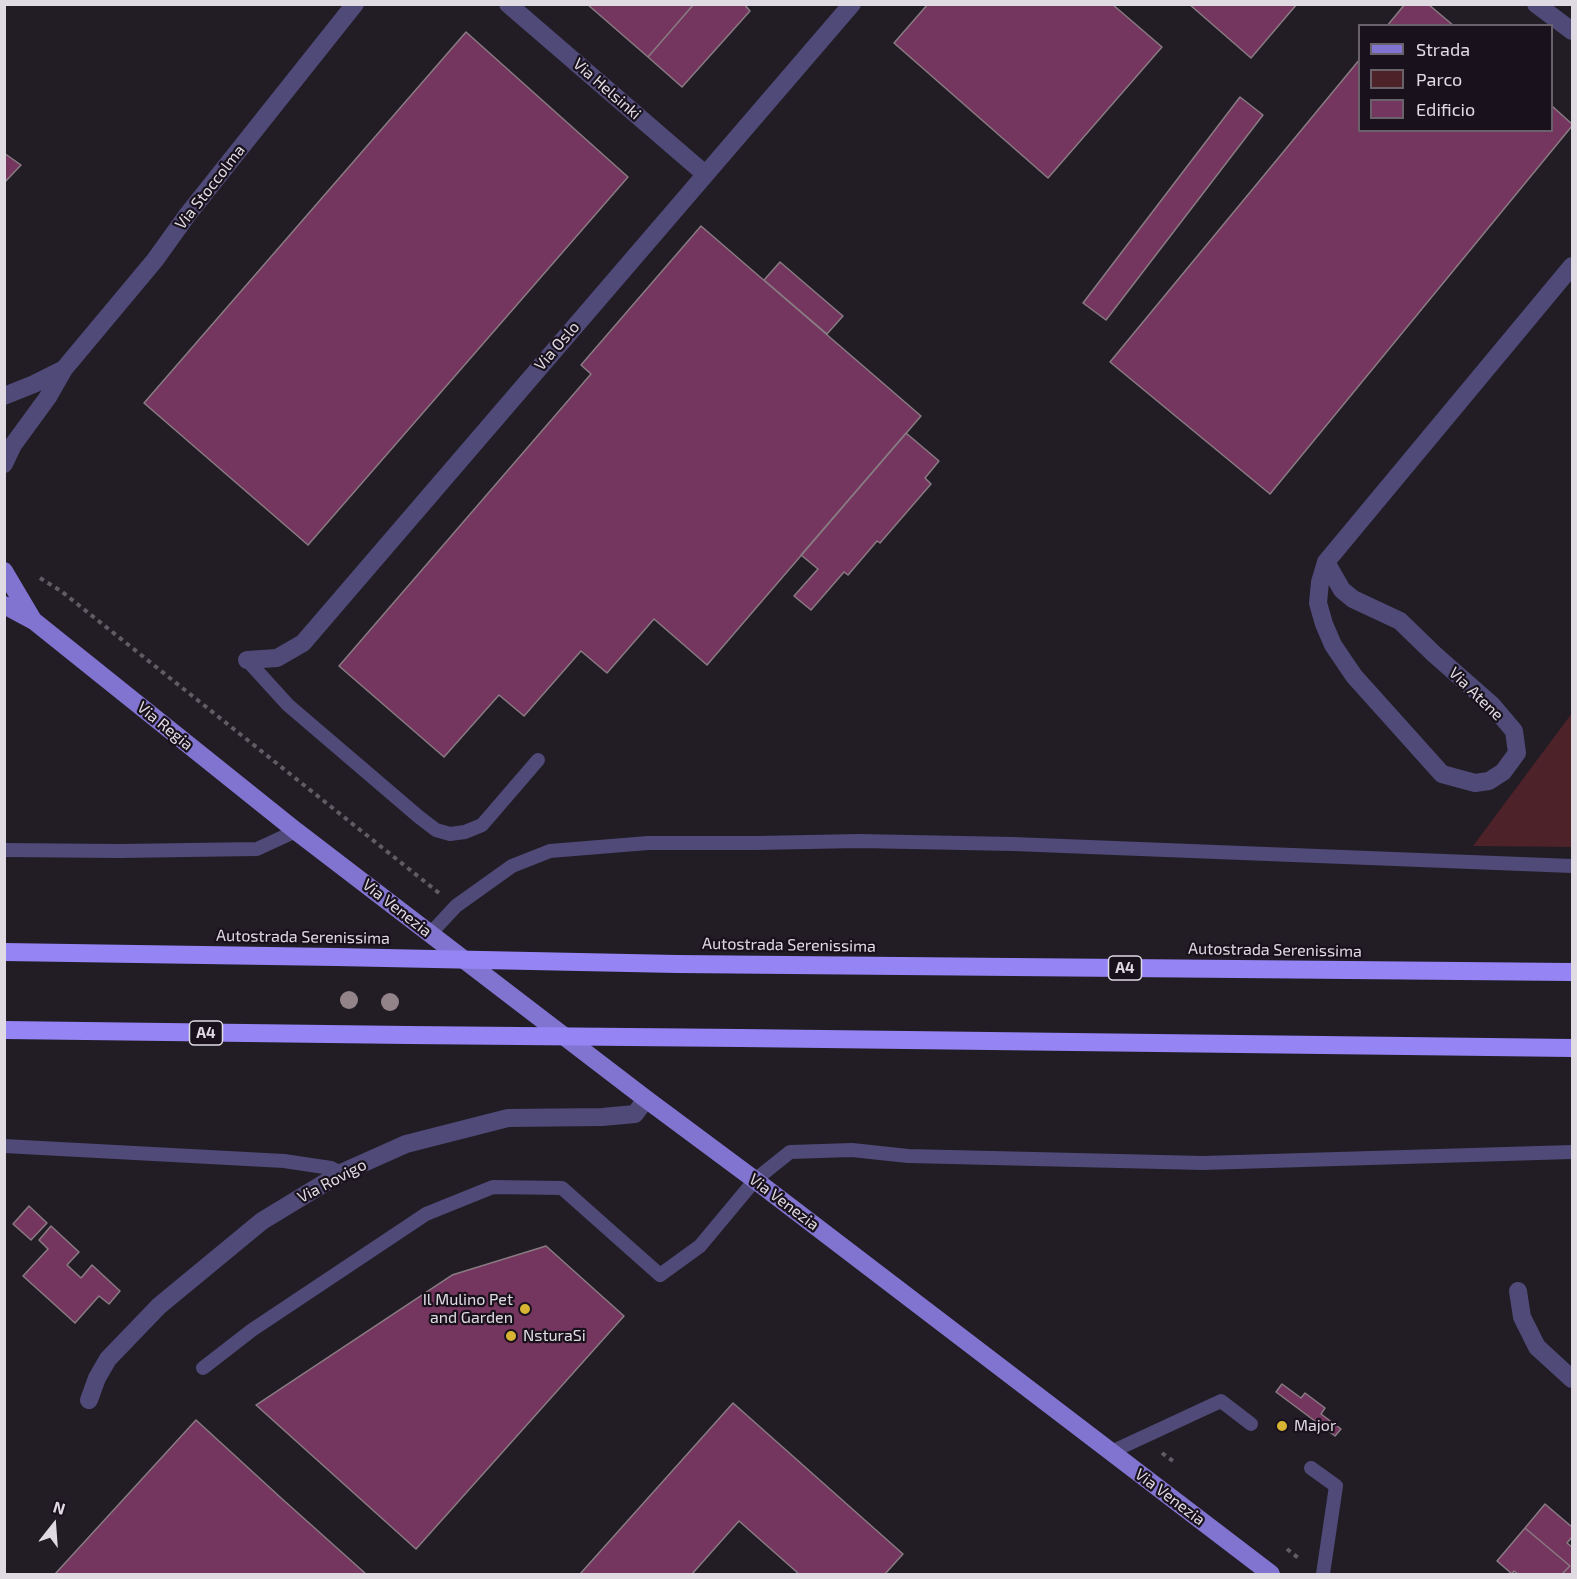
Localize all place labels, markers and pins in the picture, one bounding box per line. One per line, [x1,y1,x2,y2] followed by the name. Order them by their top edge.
[423,1290,513,1328] place label: Il Mulino Pet and Garden
[518,1302,532,1316] marker: Il Mulino Pet and Garden
[523,1326,586,1346] place label: NsturaSi
[504,1329,518,1343] marker: NsturaSi
[1294,1416,1336,1436] place label: Major
[1275,1419,1289,1433] marker: Major

